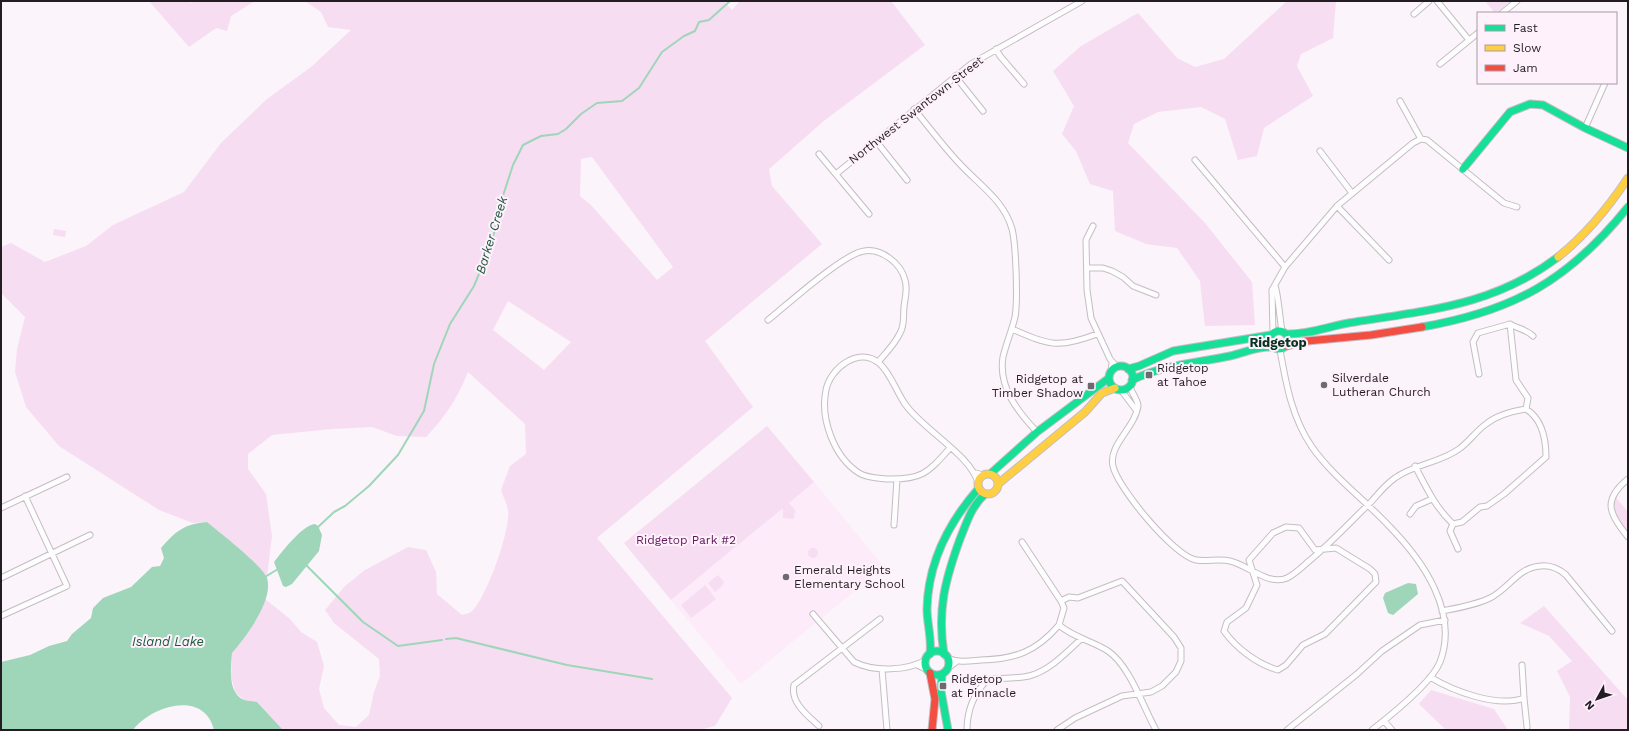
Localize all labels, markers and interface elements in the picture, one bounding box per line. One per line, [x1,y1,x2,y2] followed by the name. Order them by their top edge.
[1477,12,1617,84] legend
[1513,21,1538,35] text: Fast
[1513,41,1541,55] text: Slow
[846,53,986,167] street label: Northwest Swantown Street
[1513,61,1538,75] text: Jam
[473,194,511,276] water label: Barker Creek
[1249,335,1307,350] district label: Ridgetop
[1157,361,1209,389] place label: Ridgetop at Tahoe
[1144,370,1154,380] marker: Ridgetop at Tahoe
[1332,371,1431,399] place label: Silverdale Lutheran Church
[992,372,1083,400] place label: Ridgetop at Timber Shadow
[1319,380,1329,390] marker: Silverdale Lutheran Church
[1086,381,1096,391] marker: Ridgetop at Timber Shadow
[636,533,736,547] park label: Ridgetop Park #2
[794,563,905,591] place label: Emerald Heights Elementary School
[781,572,791,582] marker: Emerald Heights Elementary School
[132,634,204,649] water label: Island Lake
[951,672,1016,700] place label: Ridgetop at Pinnacle
[1577,679,1617,719] north arrow
[938,681,948,691] marker: Ridgetop at Pinnacle
[1582,698,1597,712] text: N

